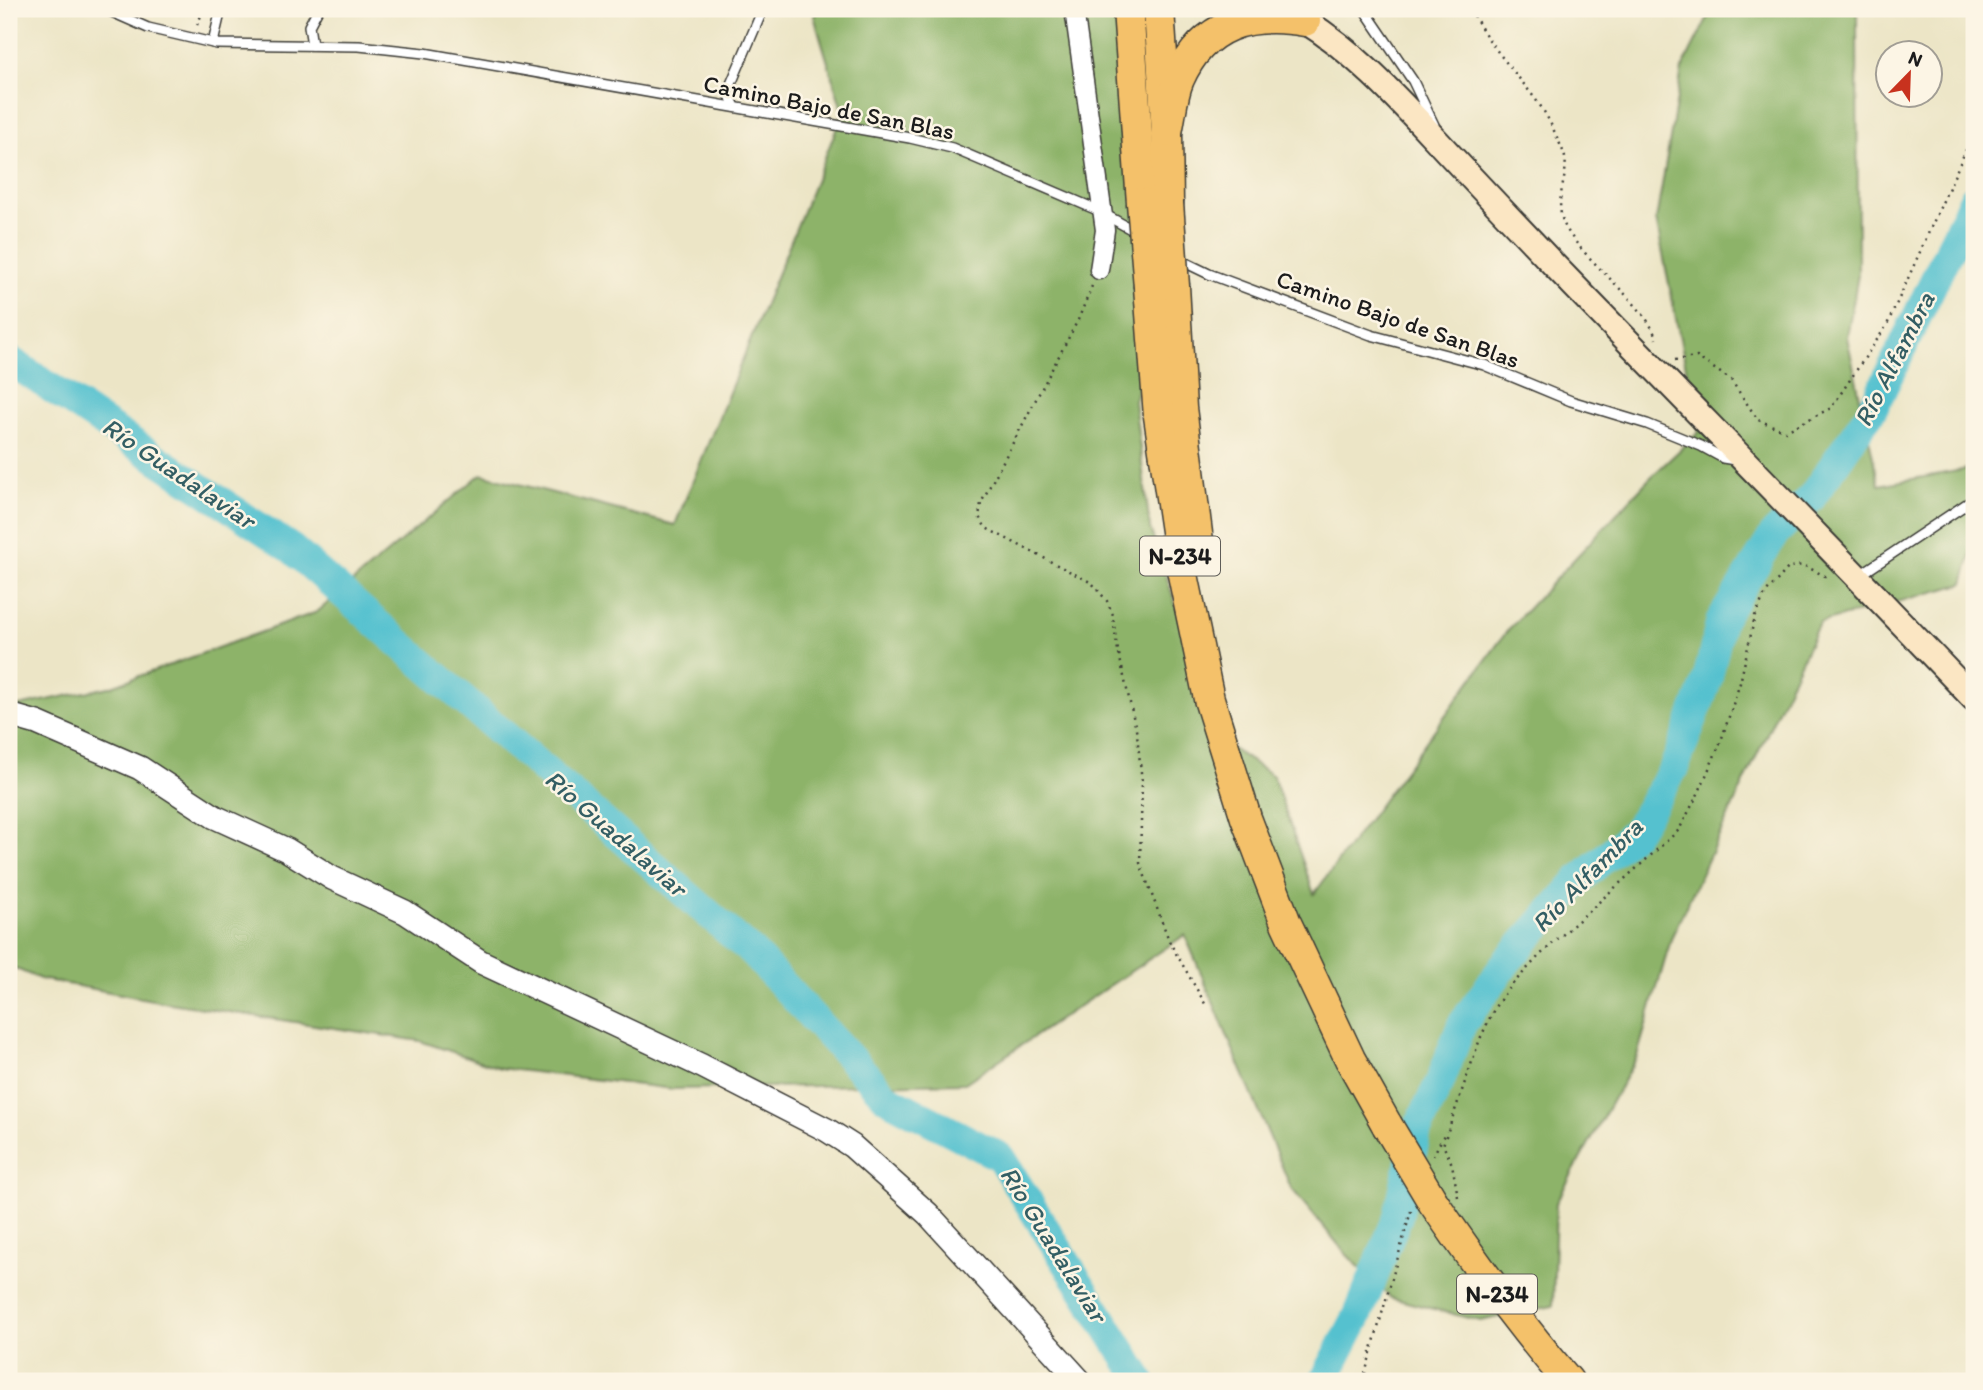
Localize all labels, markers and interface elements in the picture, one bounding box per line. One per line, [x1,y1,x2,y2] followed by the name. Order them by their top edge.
[1874,38,1944,108] north arrow
[1905,46,1926,72] text: N
[701,68,957,146] street label: Camino Bajo de San Blas
[1273,264,1523,374] street label: Camino Bajo de San Blas
[1846,286,1942,432] water label: Río Alfambra
[96,410,264,537] water label: Río Guadalaviar
[1140,536,1220,576] road number: N-234
[538,763,696,905] water label: Río Guadalaviar
[1524,811,1650,939] water label: Río Alfambra
[993,1160,1116,1330] water label: Río Guadalaviar
[1457,1274,1537,1314] road number: N-234

